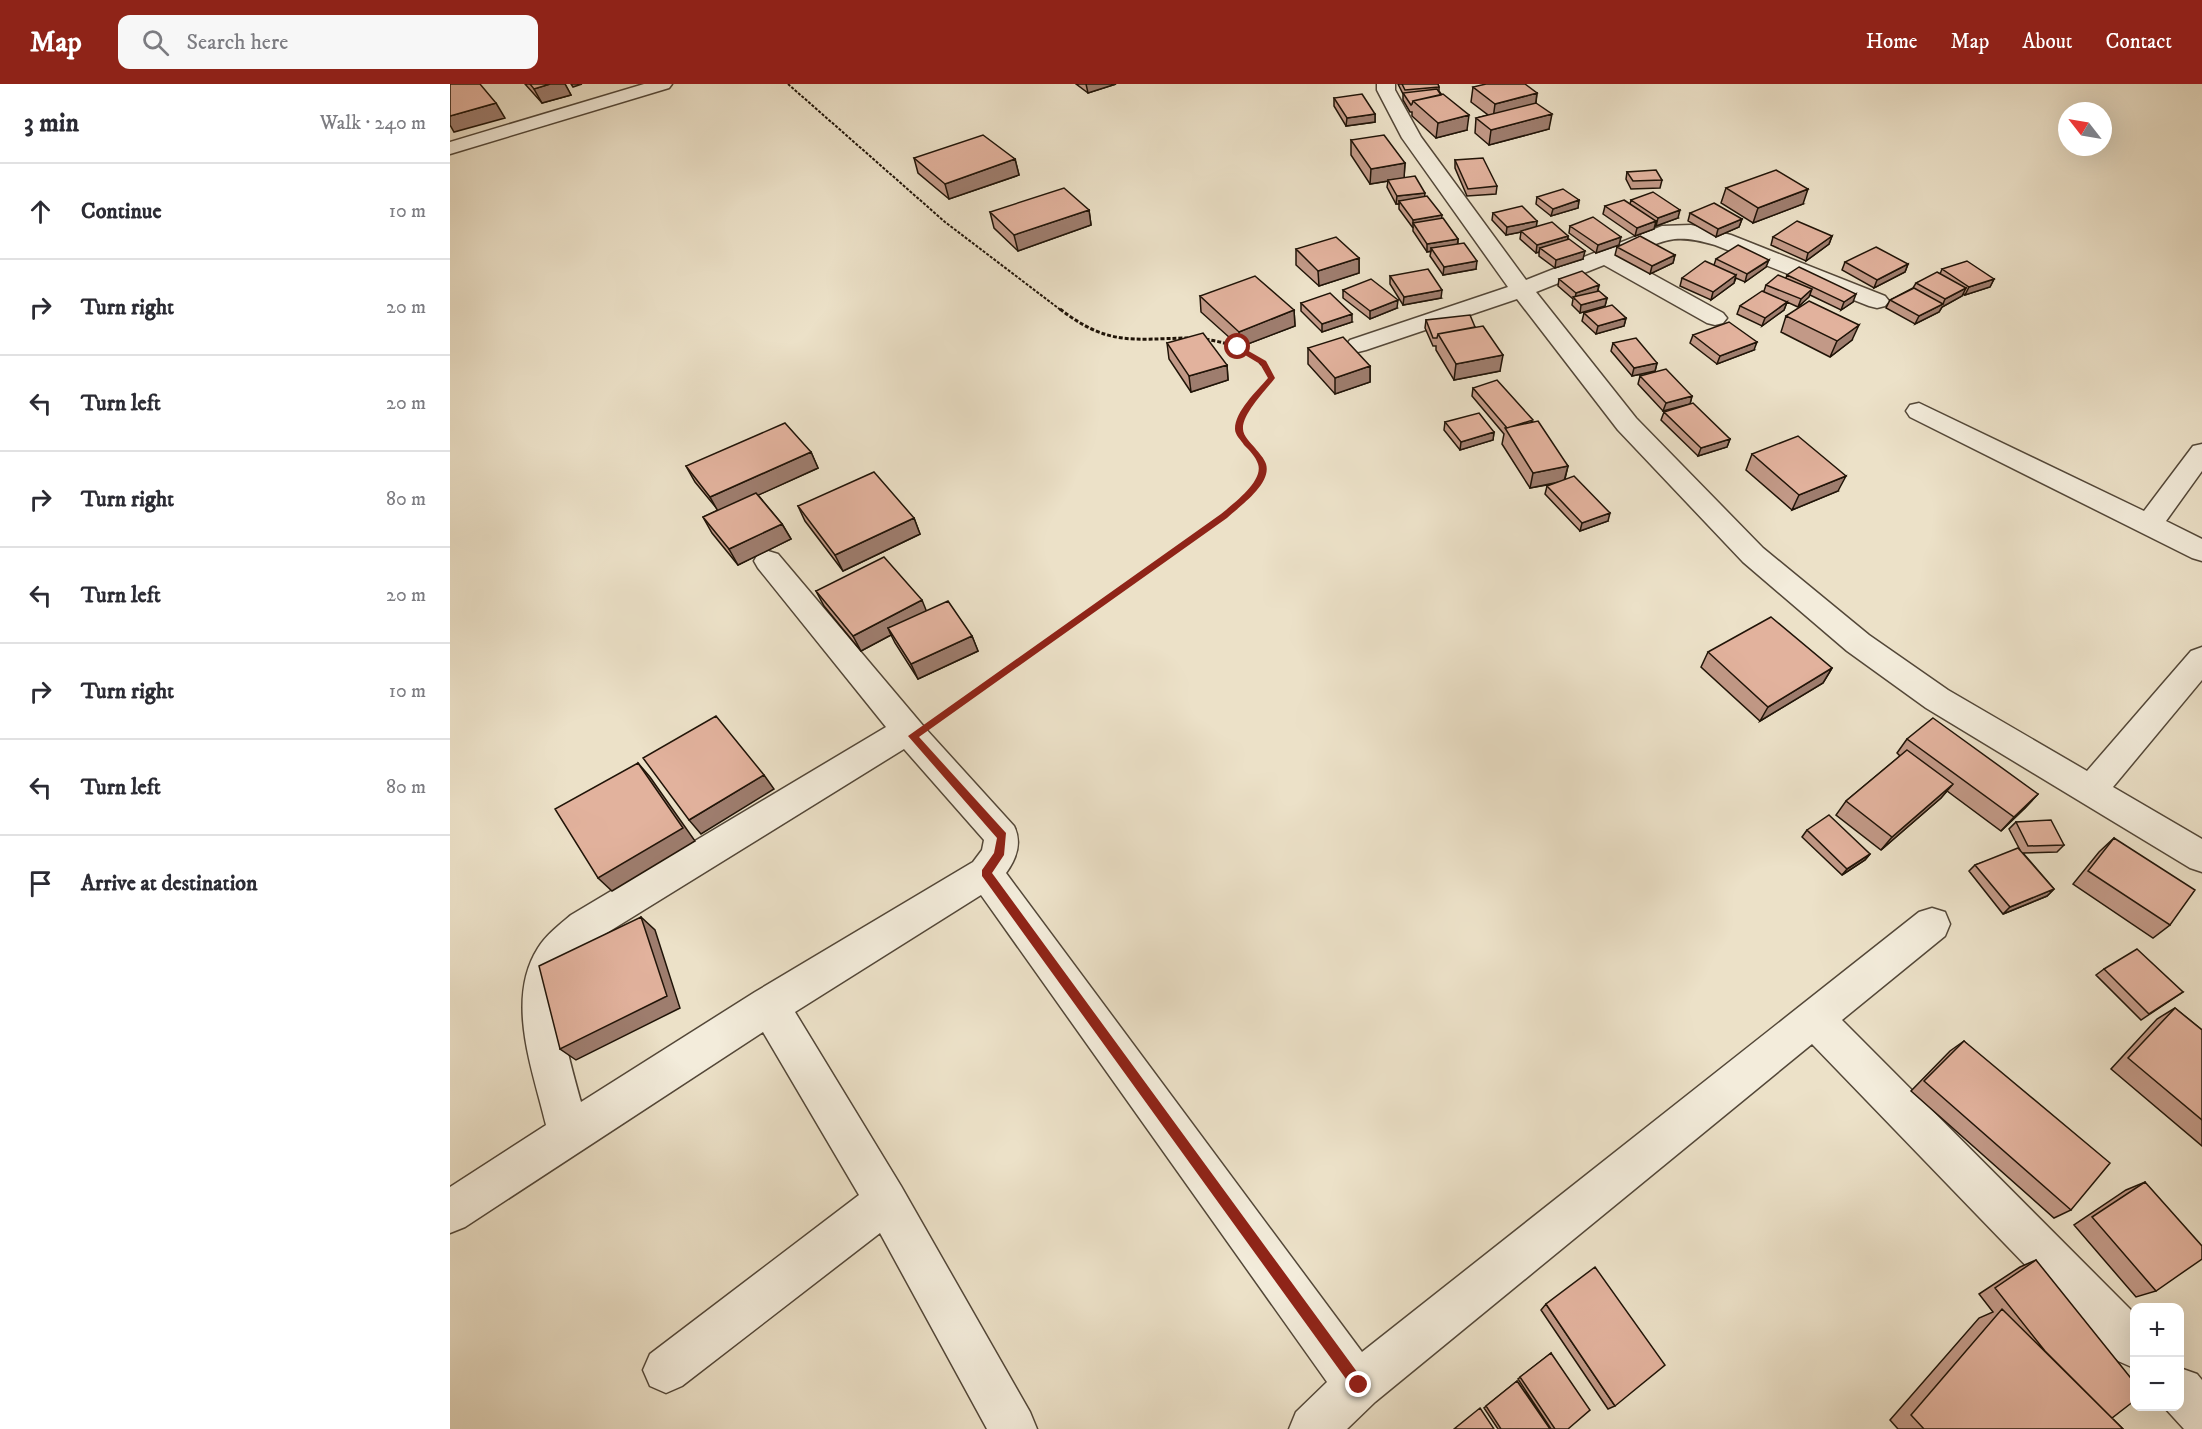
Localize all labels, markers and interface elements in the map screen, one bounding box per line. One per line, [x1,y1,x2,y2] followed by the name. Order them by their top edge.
[118,15,538,69] search box
[30,25,82,60] text: Map
[139,26,172,59] icon: search
[187,29,288,56] text: Search here
[1866,29,1918,55] text: Home
[1951,29,1989,55] text: Map
[2022,29,2073,55] text: About
[2106,29,2172,55] text: Contact
[2058,102,2112,156] north arrow
[24,107,79,140] text: 3 min
[320,111,426,136] text: Walk · 240 m
[24,195,57,228] icon: ahead
[81,198,162,225] text: Continue
[389,199,426,224] text: 10 m
[24,291,57,324] icon: right
[81,294,174,321] text: Turn right
[386,295,426,320] text: 20 m
[1224,333,1250,359] route start
[24,387,57,420] icon: left
[81,390,161,417] text: Turn left
[386,391,426,416] text: 20 m
[24,483,57,516] icon: right
[81,486,174,513] text: Turn right
[386,487,426,512] text: 80 m
[24,579,57,612] icon: left
[81,582,161,609] text: Turn left
[386,583,426,608] text: 20 m
[24,675,57,708] icon: right
[81,678,174,705] text: Turn right
[389,679,426,704] text: 10 m
[24,771,57,804] icon: left
[81,774,161,801] text: Turn left
[386,775,426,800] text: 80 m
[24,867,57,900] icon: arrive
[81,870,258,897] text: Arrive at destination
[2130,1303,2184,1411] map controls
[2130,1303,2184,1357] button: +
[2130,1357,2184,1411] button: −
[1345,1371,1371,1397] route end

